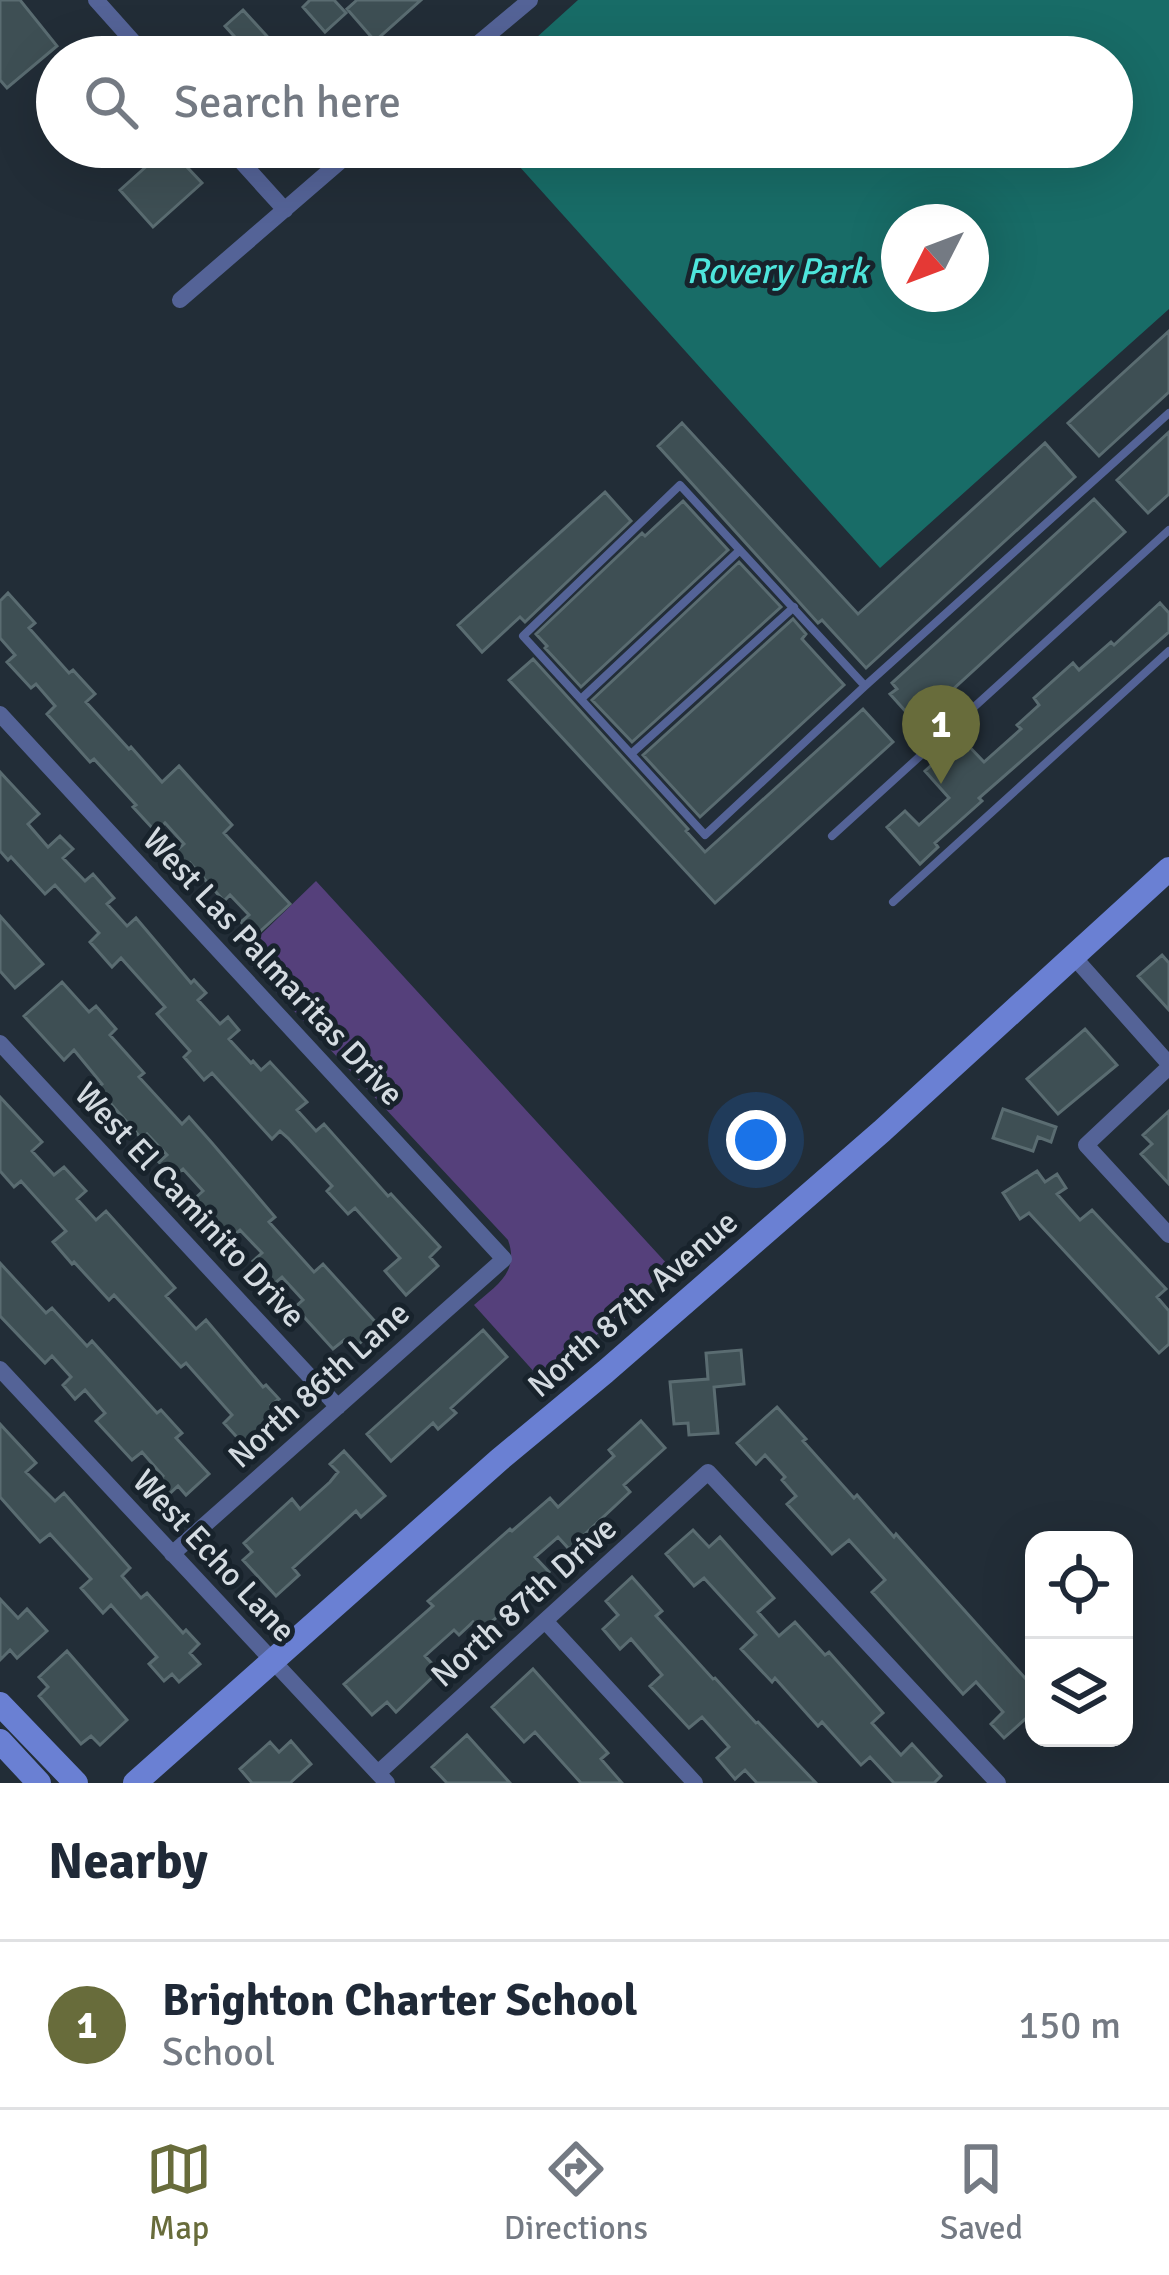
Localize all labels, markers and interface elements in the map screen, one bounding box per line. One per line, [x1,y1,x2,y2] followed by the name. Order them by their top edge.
[36,36,1133,168] search box
[78,69,144,135] icon: search
[174,75,401,130] text: Search here
[881,204,989,312] north arrow
[686,249,871,294] water label: Rovery Park
[902,685,980,784] pin: 1
[134,820,412,1114] street label: West Las Palmaritas Drive
[66,1074,314,1336] street label: West El Caminito Drive
[726,1110,786,1170] your location
[520,1202,746,1406] street label: North 87th Avenue
[220,1293,418,1477] street label: North 86th Lane
[124,1461,304,1651] street label: West Echo Lane
[423,1508,625,1696] street label: North 87th Drive
[1025,1531,1133,1747] map controls
[1025,1531,1133,1639] button: locate
[1025,1639,1133,1747] button: layers
[48,1830,208,1893] text: Nearby
[162,1973,638,2028] text: Brighton Charter School
[76,2001,98,2049] text: 1
[1018,2001,1121,2049] text: 150 m
[162,2028,275,2076] text: School
[146,2136,212,2249] tab: Map
[504,2136,648,2249] tab: Directions
[940,2136,1023,2249] tab: Saved

